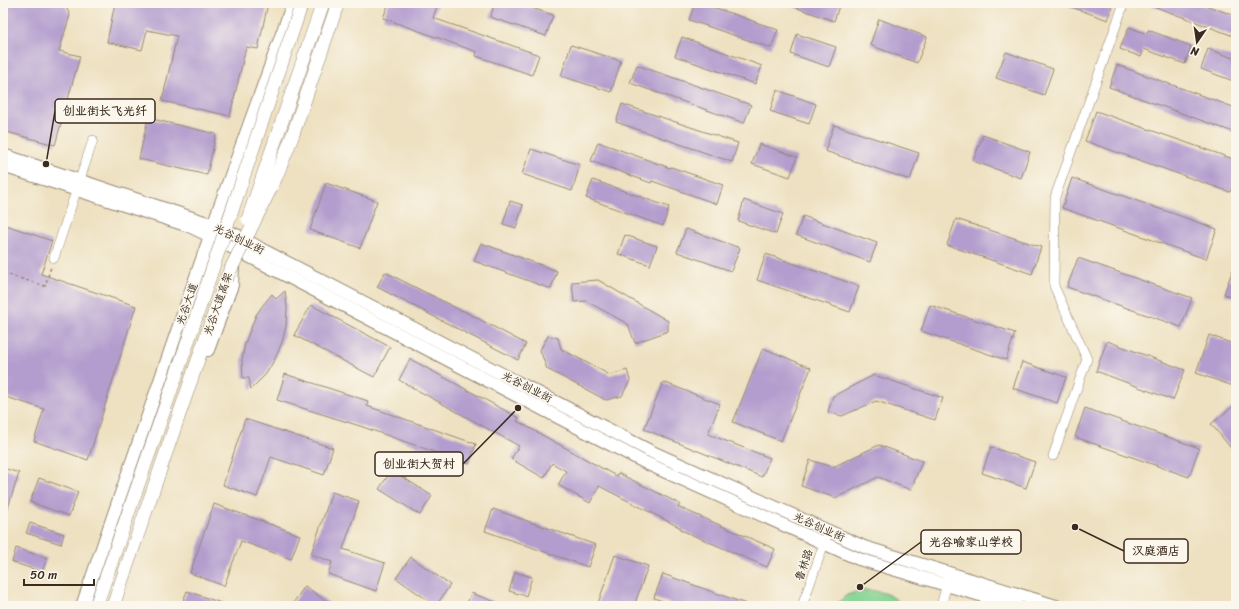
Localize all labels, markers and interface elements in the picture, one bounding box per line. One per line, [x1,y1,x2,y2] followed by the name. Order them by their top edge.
[1177,22,1217,62] north arrow
[1189,41,1202,62] text: N
[55,99,155,123] callout: 创业街长飞光纤
[63,100,147,122] text: 创业街长飞光纤
[210,218,269,260] street label: 光谷创业街
[198,270,238,338] street label: 光谷大道高架
[171,280,203,328] street label: 光谷大道
[498,366,557,408] street label: 光谷创业街
[375,452,463,476] callout: 创业街大贺村
[383,453,455,475] text: 创业街大贺村
[790,507,849,547] street label: 光谷创业街
[921,530,1021,554] callout: 光谷喻家山学校
[929,531,1013,553] text: 光谷喻家山学校
[1124,539,1188,563] callout: 汉庭酒店
[1132,540,1180,562] text: 汉庭酒店
[790,546,818,584] street label: 鲁林路
[24,561,94,587] scale bar
[30,564,57,586] text: 50 m

